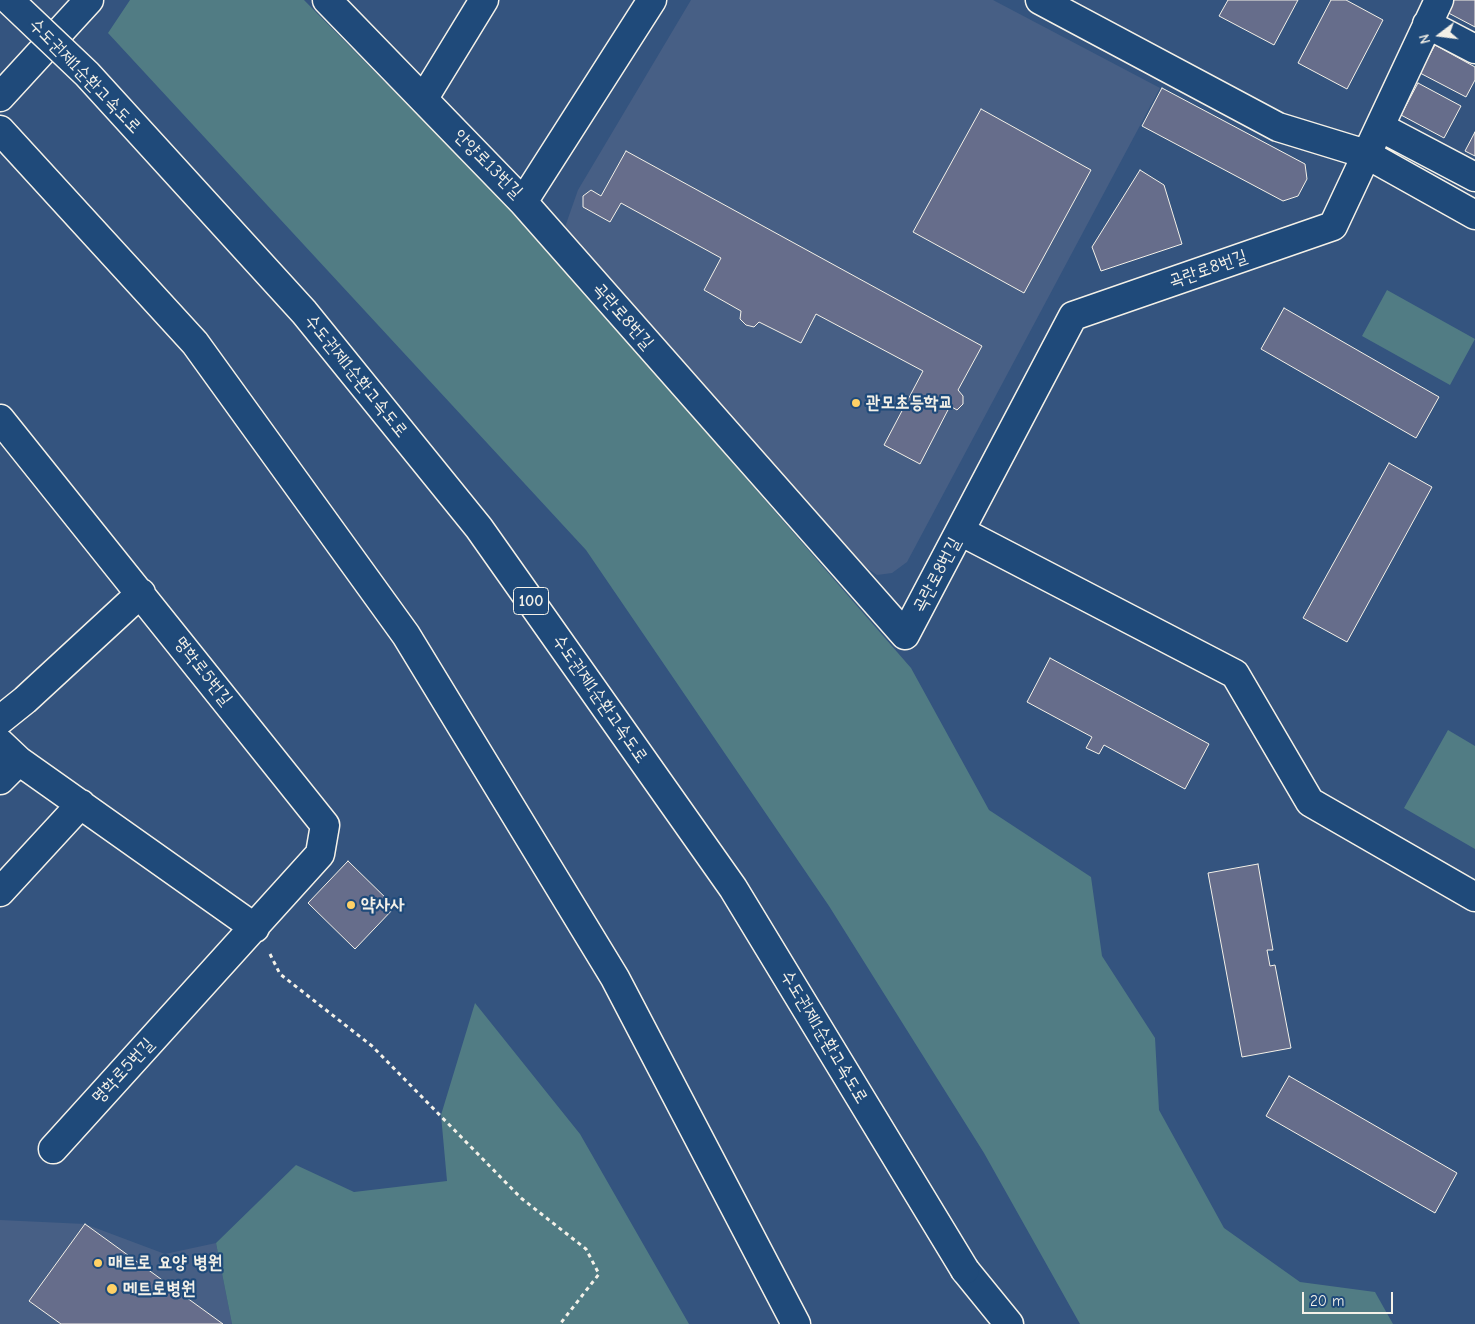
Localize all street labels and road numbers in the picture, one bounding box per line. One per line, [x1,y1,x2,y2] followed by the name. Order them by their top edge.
[24,14,146,138] street label: 수도권제1순환고속도로
[449,125,527,203] street label: 안양로13번길
[1166,245,1250,293] street label: 곡란로8번길
[588,278,658,354] street label: 곡란로8번길
[300,310,412,442] street label: 수도권제1순환고속도로
[908,534,966,616] street label: 곡란로8번길
[514,588,548,614] road number: 100
[548,631,652,767] street label: 수도권제1순환고속도로
[169,632,237,710] street label: 명학로5번길
[776,966,872,1108] street label: 수도권제1순환고속도로
[87,1034,159,1108] street label: 명학로5번길

